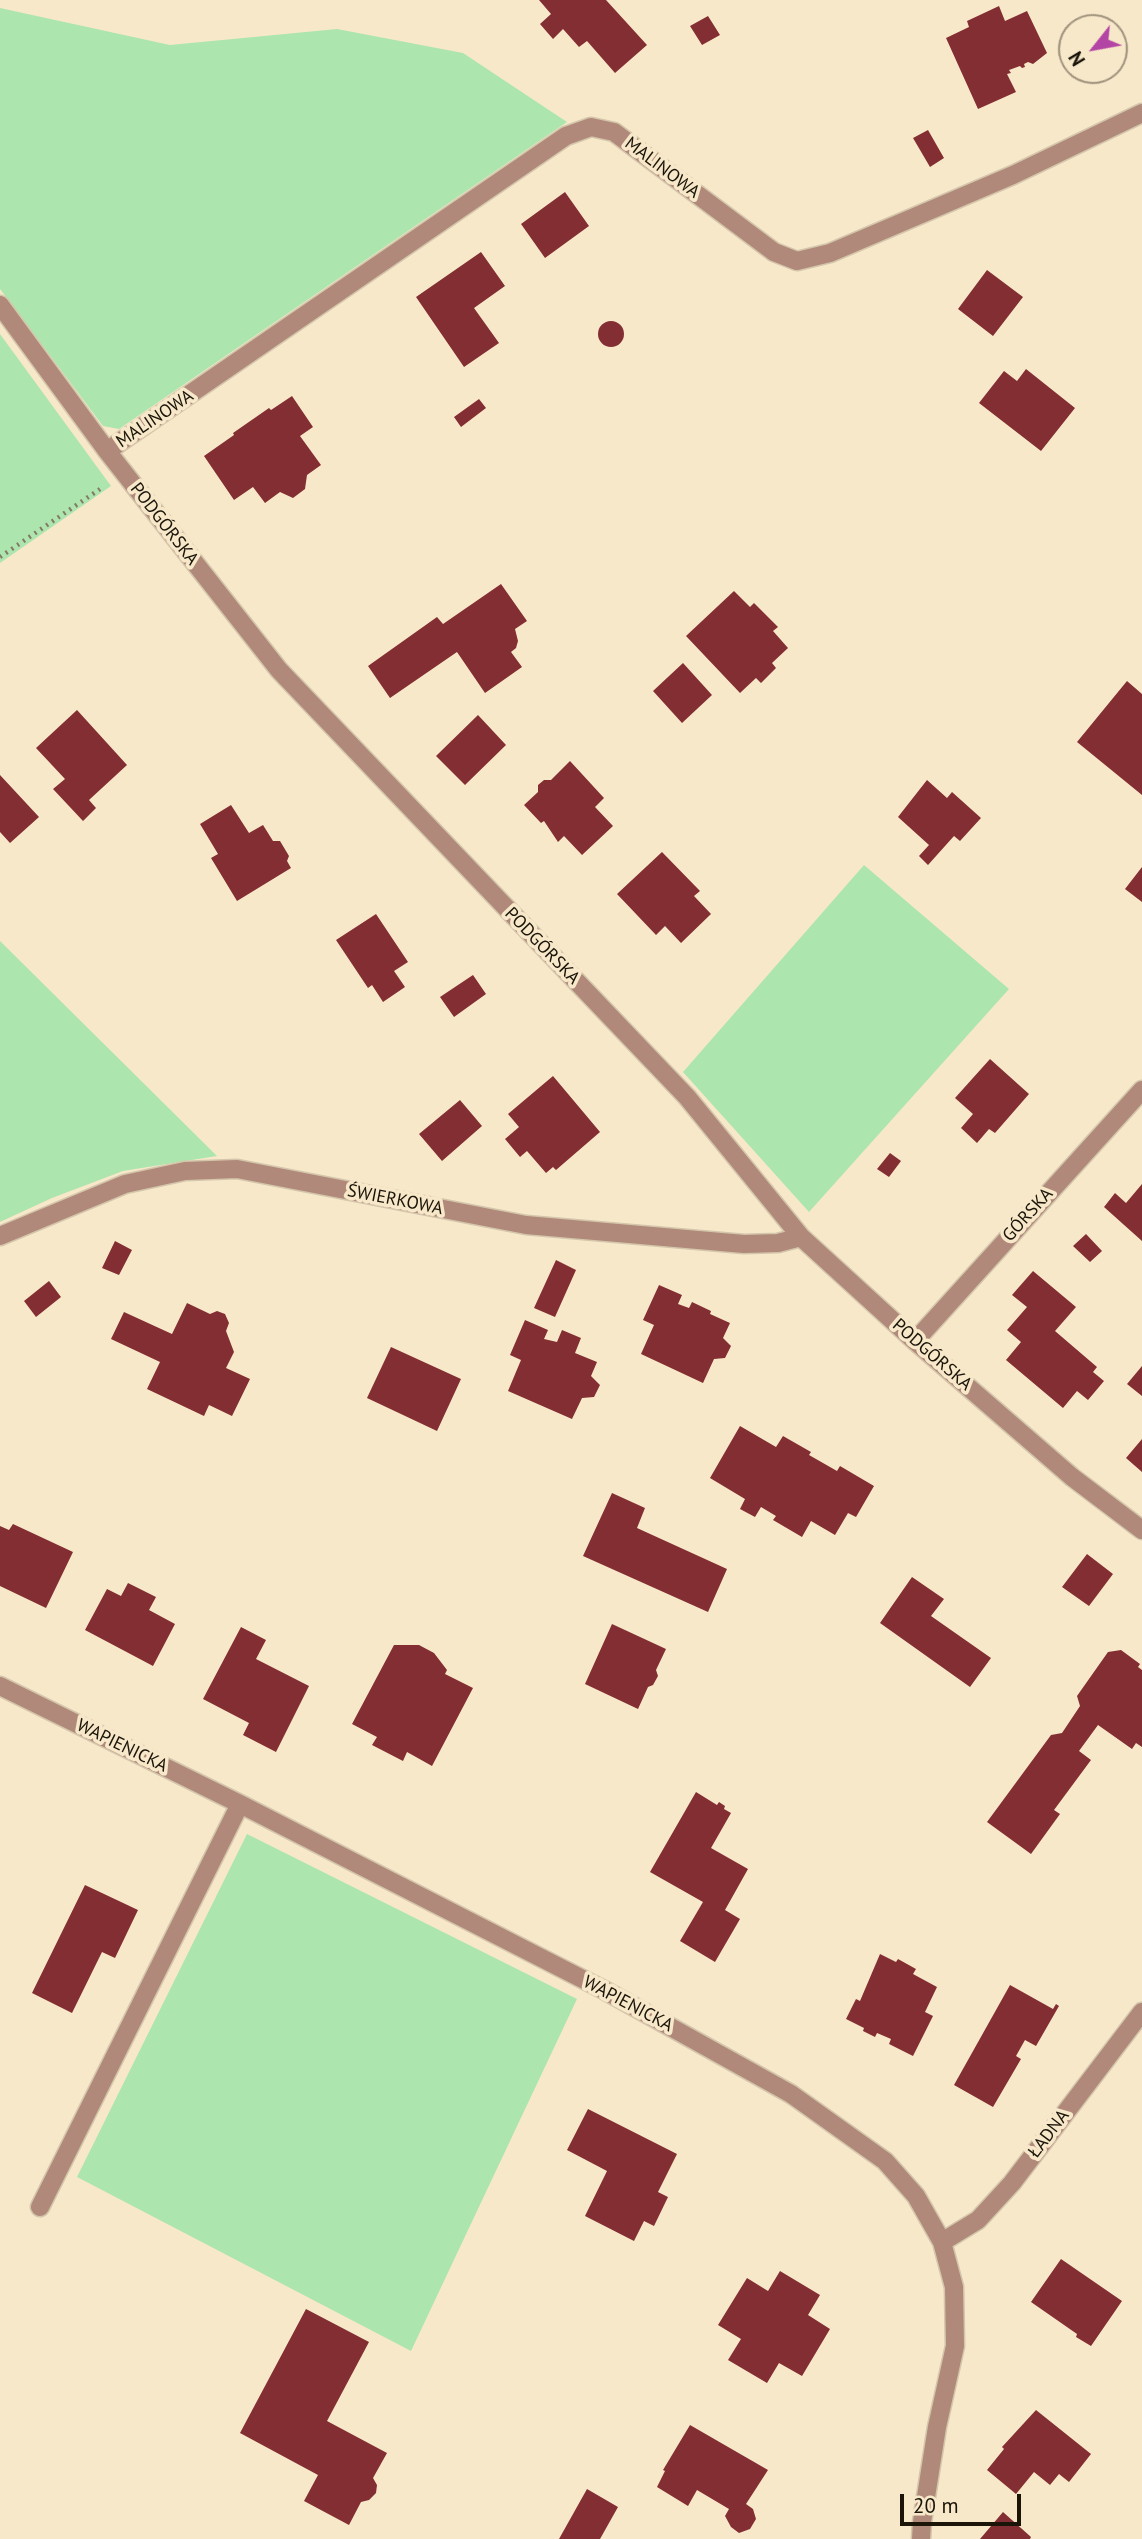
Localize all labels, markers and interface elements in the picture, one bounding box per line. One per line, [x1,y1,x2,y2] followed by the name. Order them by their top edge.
[1058,14,1128,84] north arrow
[1063,47,1090,70] text: N
[620,133,704,203] street label: MALINOWA
[112,385,198,453] street label: MALINOWA
[125,479,203,569] street label: PODGÓRSKA
[500,903,584,989] street label: PODGÓRSKA
[345,1180,445,1220] street label: ŚWIERKOWA
[998,1184,1058,1246] street label: GÓRSKA
[888,1315,976,1395] street label: PODGÓRSKA
[73,1715,171,1777] street label: WAPIENICKA
[579,1971,677,2037] street label: WAPIENICKA
[1024,2106,1074,2162] street label: ŁADNA
[904,2480,1025,2524] scale bar
[913,2492,959,2519] text: 20 m

